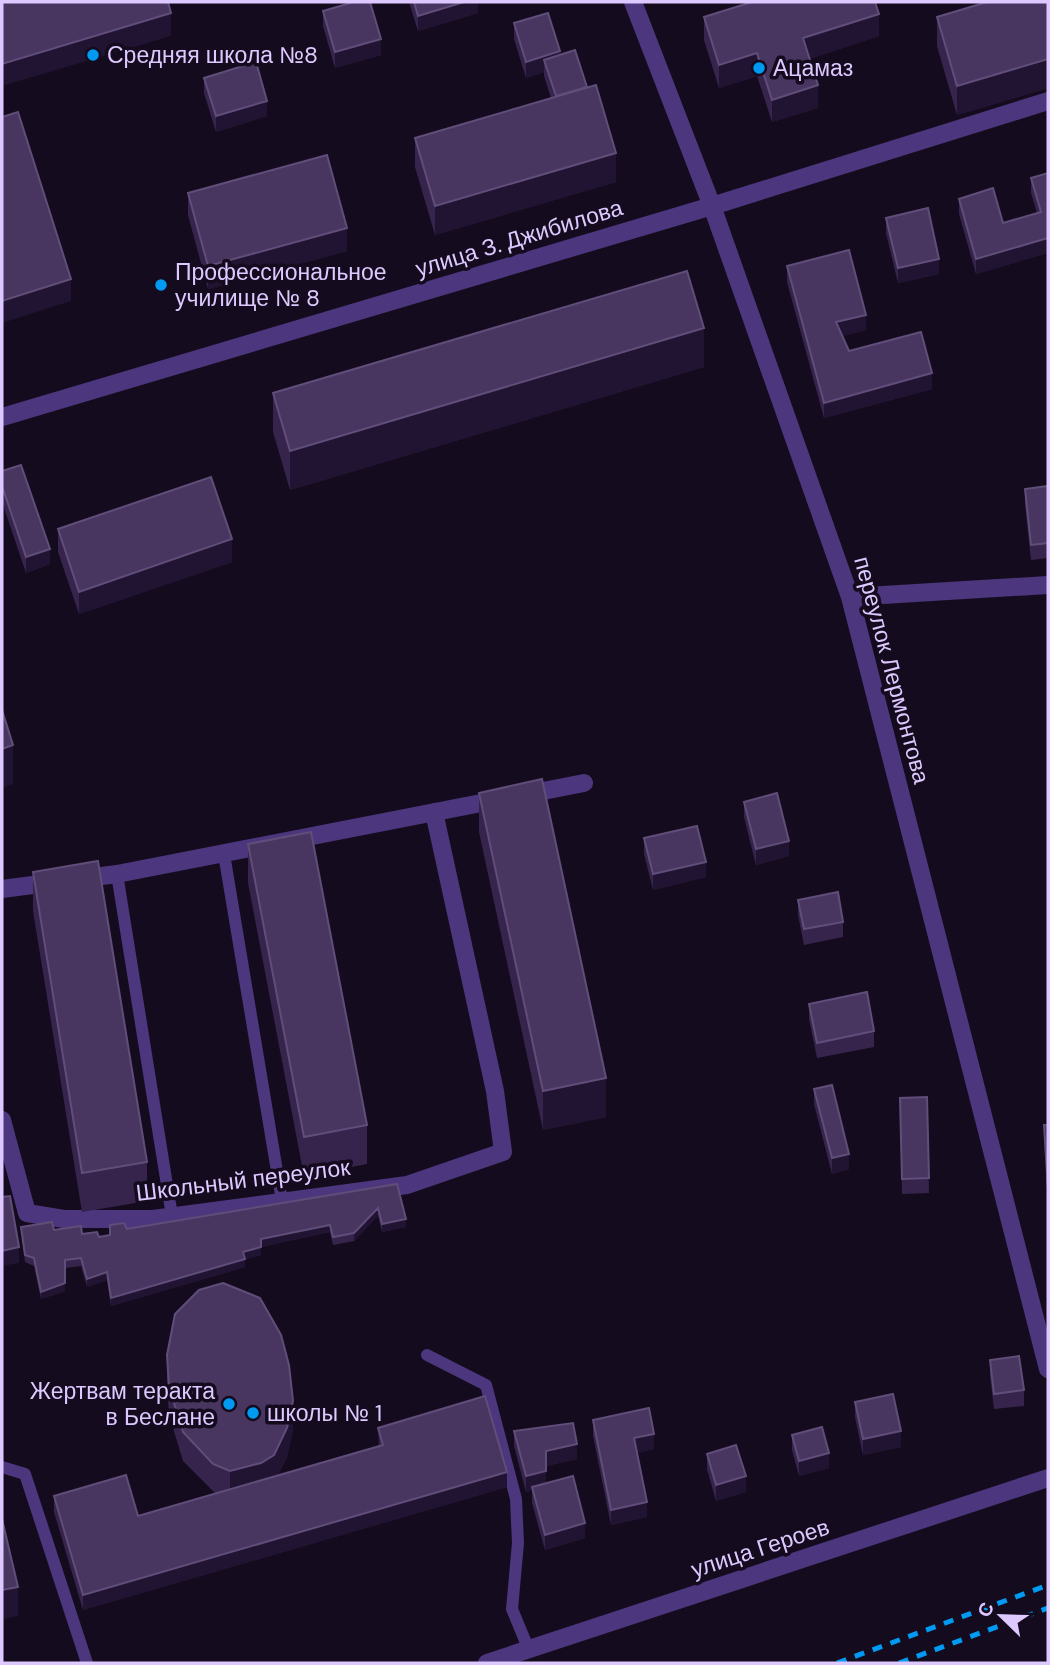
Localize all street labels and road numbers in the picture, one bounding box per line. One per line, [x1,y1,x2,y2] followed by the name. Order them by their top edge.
[412,192,626,284] street label: улица З. Джибилова
[847,553,937,787] street label: переулок Лермонтова
[134,1152,353,1208] street label: Школьный переулок
[687,1512,833,1584] street label: улица Героев

